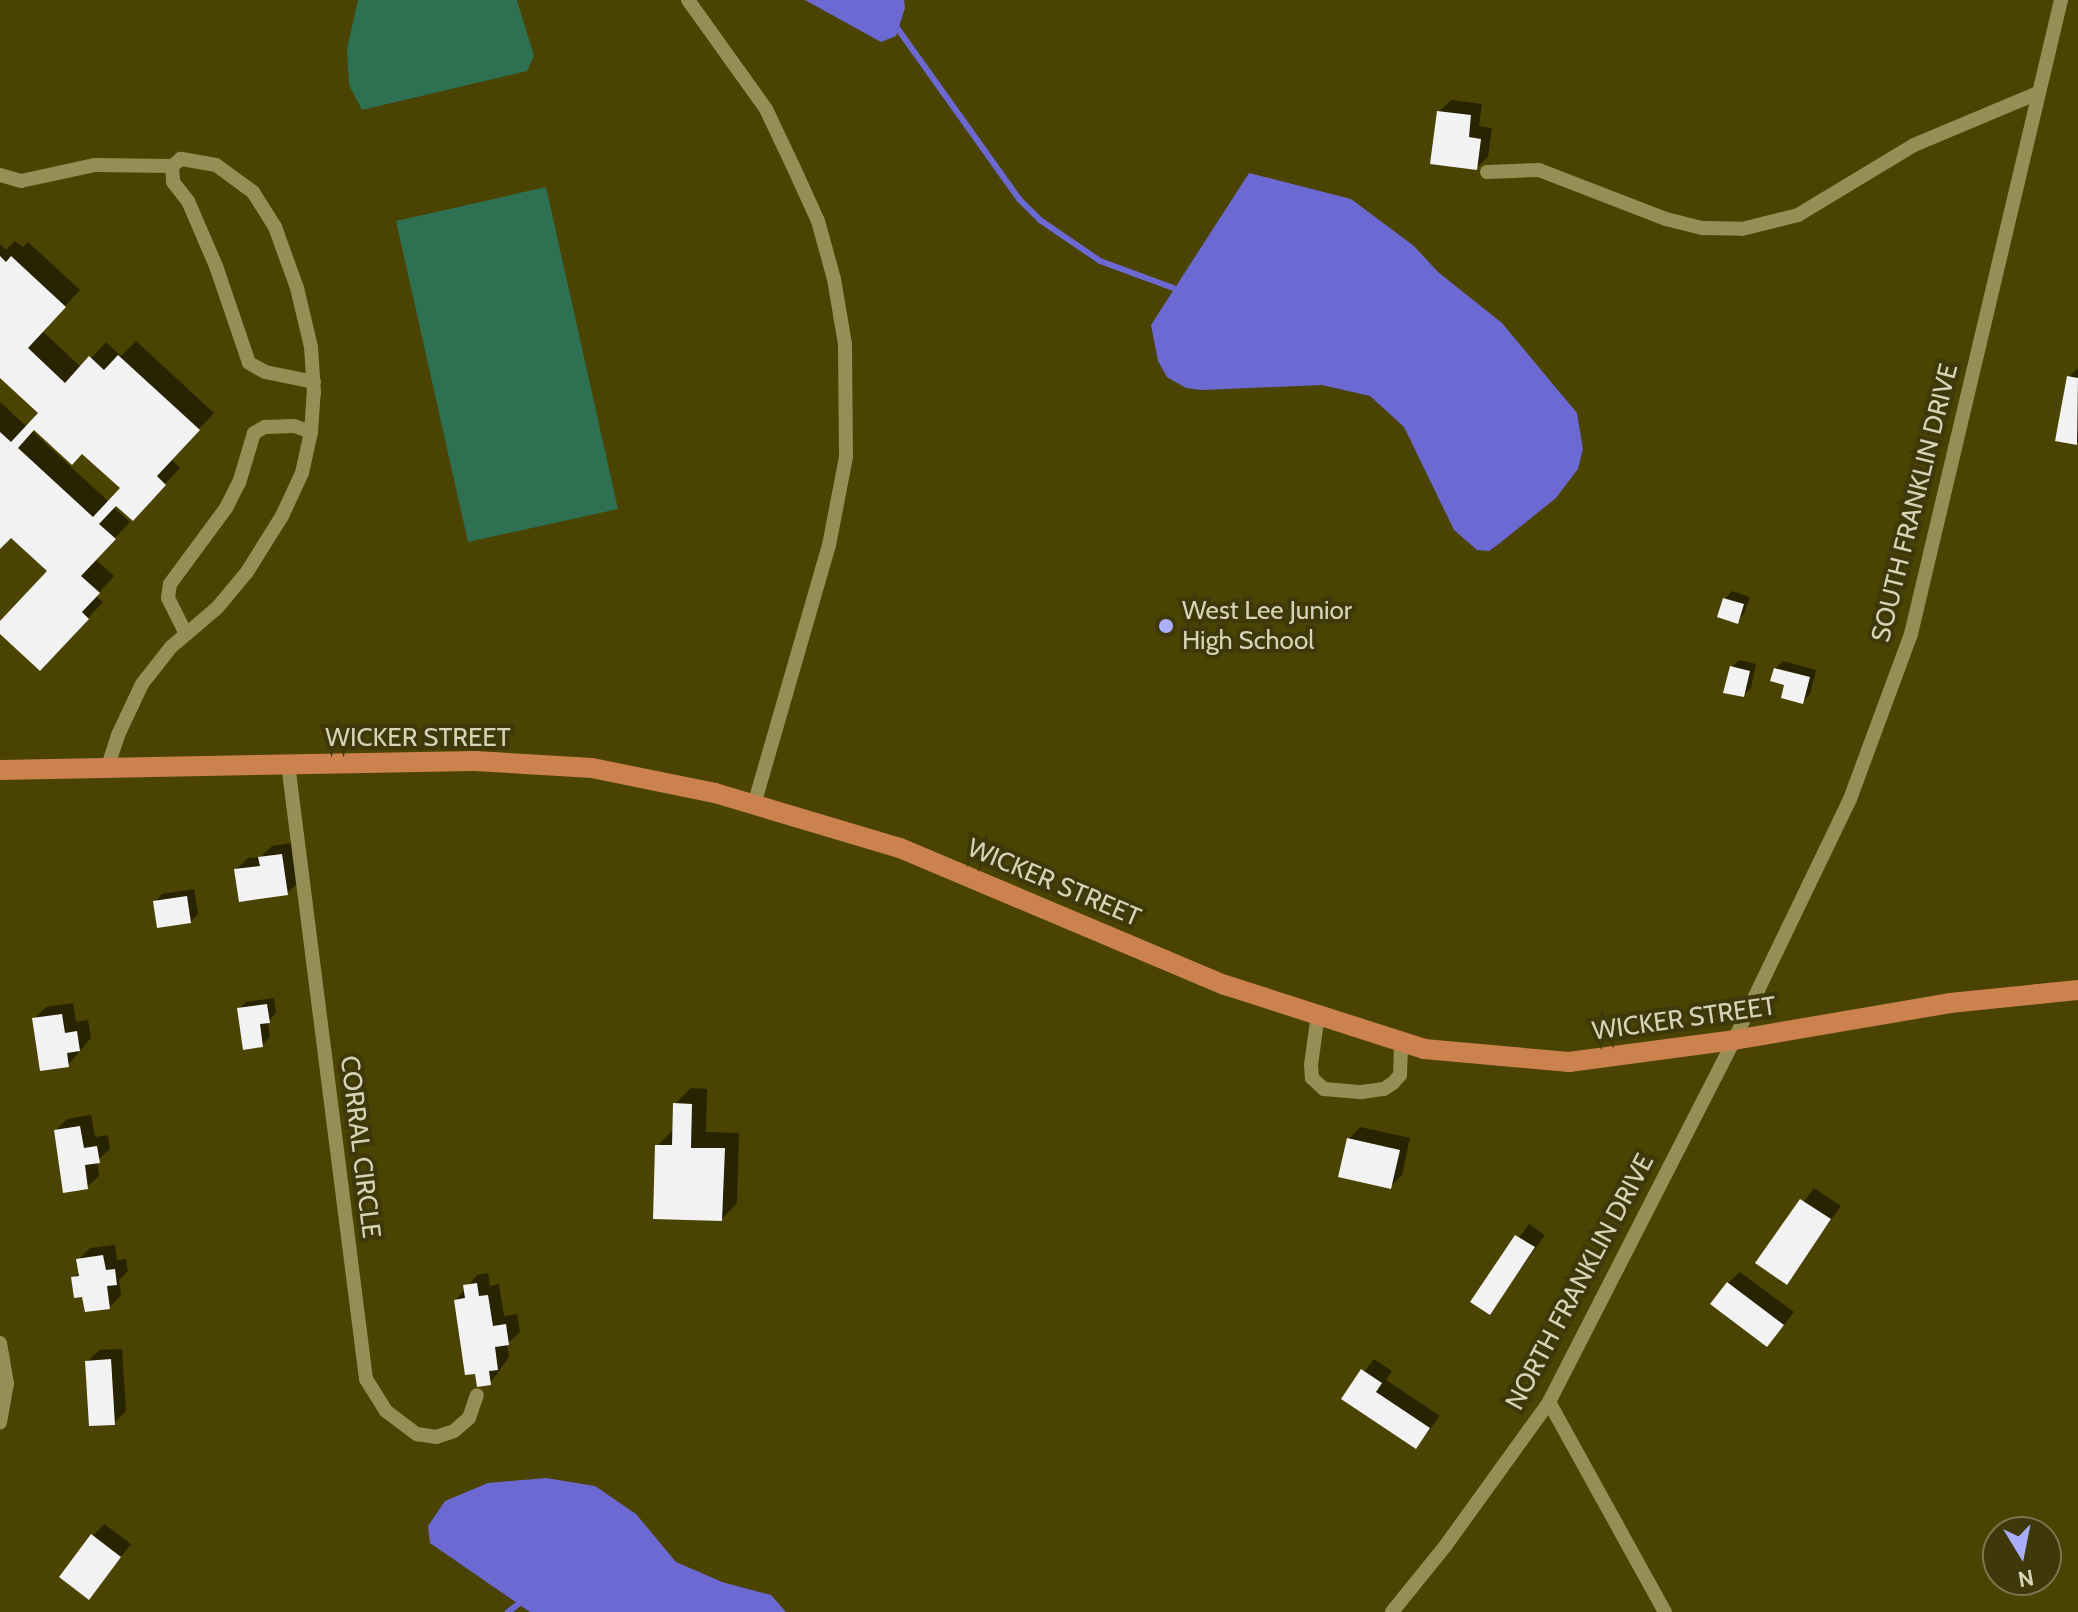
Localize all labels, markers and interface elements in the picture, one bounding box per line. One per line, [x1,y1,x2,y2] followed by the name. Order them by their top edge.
[1865,361,1965,645] street label: SOUTH FRANKLIN DRIVE
[1182,595,1352,656] place label: West Lee Junior High School
[1157,617,1175,635] marker: West Lee Junior High School
[325,722,511,754] street label: WICKER STREET
[963,832,1145,934] street label: WICKER STREET
[1590,991,1778,1047] street label: WICKER STREET
[333,1054,387,1240] street label: CORRAL CIRCLE
[1499,1149,1661,1415] street label: NORTH FRANKLIN DRIVE
[1982,1516,2062,1596] north arrow
[2016,1564,2036,1593] text: N

